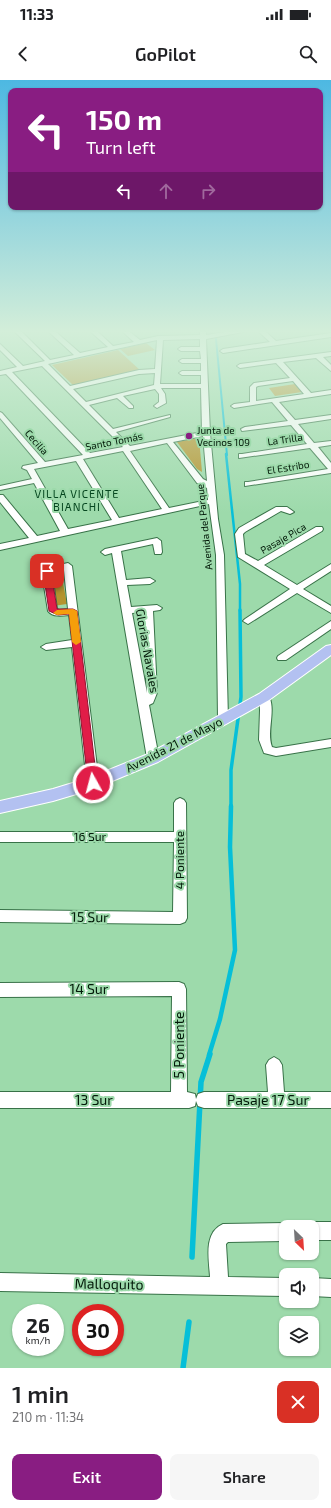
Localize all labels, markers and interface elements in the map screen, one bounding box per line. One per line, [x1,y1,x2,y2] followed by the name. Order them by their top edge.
[20,5,54,23] text: 11:33
[12,43,34,65] icon: back
[135,43,196,65] text: GoPilot
[297,43,319,65] icon: search
[86,102,162,136] text: 150 m
[20,104,72,156] icon: left
[86,136,156,158] text: Turn left
[113,180,135,202] icon: left
[155,180,177,202] icon: ahead
[197,180,219,202] icon: right
[197,424,250,448] place label: Junta de Vecinos 109
[23,427,51,457] street label: Cecilia
[84,430,144,452] street label: Santo Tomás
[184,431,194,441] marker: Junta de Vecinos 109
[267,431,303,447] street label: La Trilla
[266,458,310,476] street label: El Estribo
[194,483,214,571] street label: Avenida del Parque
[35,487,119,513] district label: VILLA VICENTE BIANCHI
[258,520,308,556] street label: Pasaje Pica
[30,554,64,588] pin
[36,560,58,582] icon: arrive
[134,608,162,694] street label: Glorias Navales
[123,714,224,775] street label: Avenida 21 de Mayo
[72,762,114,804] position arrow
[74,829,107,843] street label: 16 Sur
[172,831,186,889] street label: 4 Poniente
[71,908,109,925] street label: 15 Sur
[70,980,109,997] street label: 14 Sur
[170,1012,187,1078] street label: 5 Poniente
[75,1091,113,1108] street label: 13 Sur
[227,1091,309,1108] street label: Pasaje 17 Sur
[279,1220,319,1260] north arrow
[279,1220,319,1356] map controls
[279,1268,319,1308] button: sound
[74,1274,144,1293] street label: Malloquito
[72,1304,124,1356] speed limit sign: 30
[26,1313,50,1337] text: 26
[279,1316,319,1356] button: layers
[26,1334,50,1346] text: km/h
[12,1379,69,1408] text: 1 min
[277,1381,319,1423] button: close
[12,1409,84,1425] text: 210 m · 11:34
[12,1454,162,1500] button: Exit
[170,1454,319,1500] button: Share

